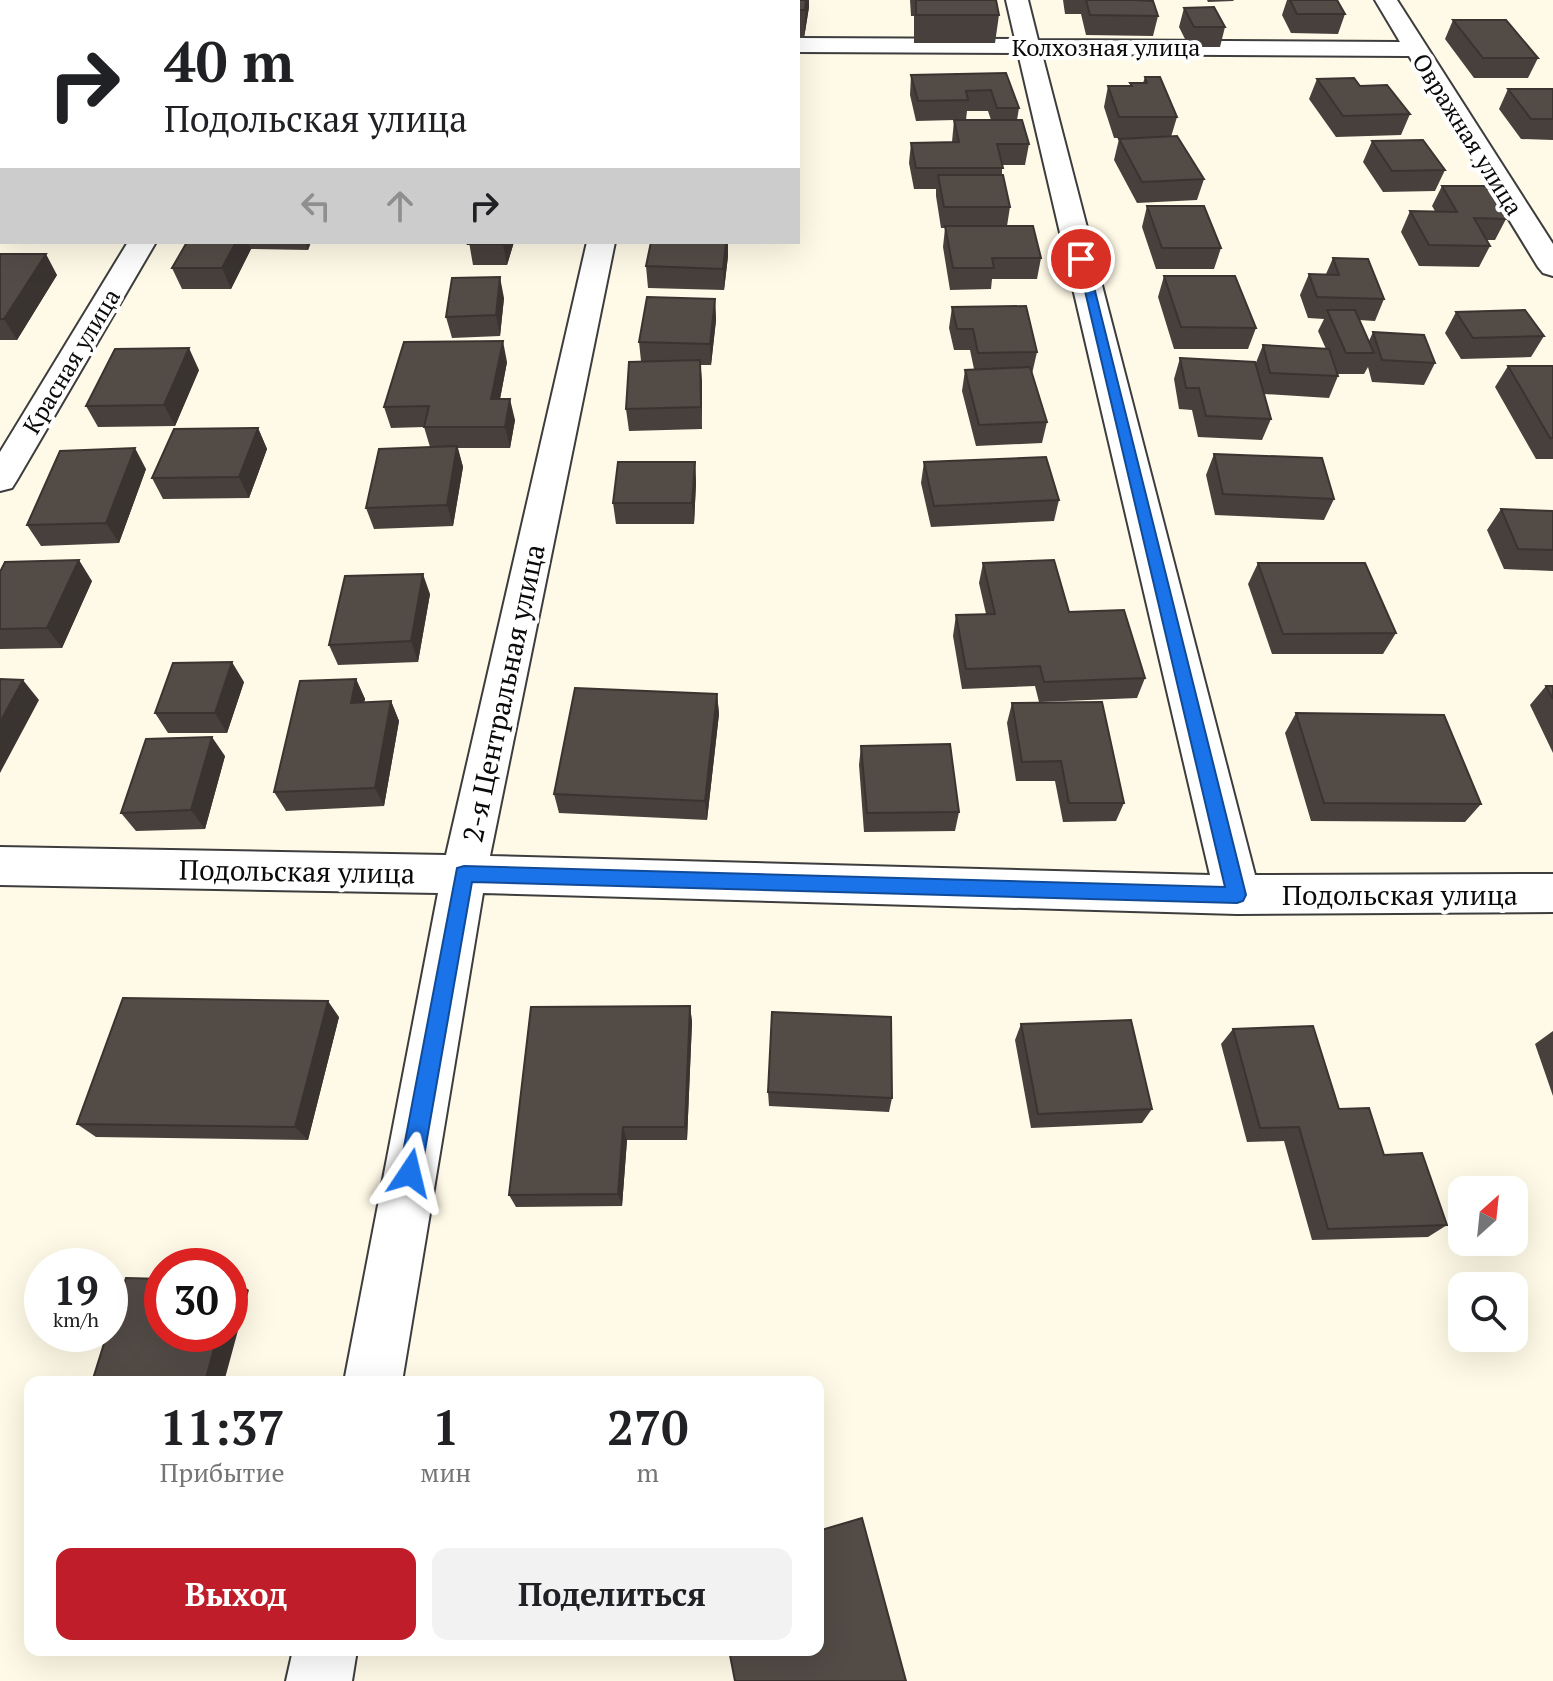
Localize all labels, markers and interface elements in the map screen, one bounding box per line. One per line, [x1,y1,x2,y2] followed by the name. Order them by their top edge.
[164,24,294,98] text: 40 m
[1012,31,1200,63] street label: Колхозная улица
[32,32,136,136] icon: right
[1405,47,1531,221] street label: Овражная улица
[164,95,467,142] text: Подольская улица
[294,184,338,228] icon: left
[378,184,422,228] icon: ahead
[462,184,506,228] icon: right
[1047,225,1115,293] pin
[1059,237,1103,281] icon: arrive
[15,283,127,439] street label: Красная улица
[453,541,553,845] street label: 2-я Центральная улица
[179,850,415,892] street label: Подольская улица
[1282,876,1518,913] street label: Подольская улица
[368,1131,452,1215] position arrow
[1448,1176,1528,1256] north arrow
[1448,1176,1528,1352] map controls
[144,1248,248,1352] speed limit sign: 30
[53,1263,99,1316] text: 19
[1448,1272,1528,1352] button: search
[53,1306,99,1333] text: km/h
[160,1395,285,1459] text: 11:37
[432,1395,459,1459] text: 1
[607,1395,688,1459] text: 270
[160,1455,284,1489] text: Прибытие
[420,1455,471,1489] text: мин
[636,1455,659,1489] text: m
[56,1548,416,1640] button: Выход
[432,1548,792,1640] button: Поделиться

